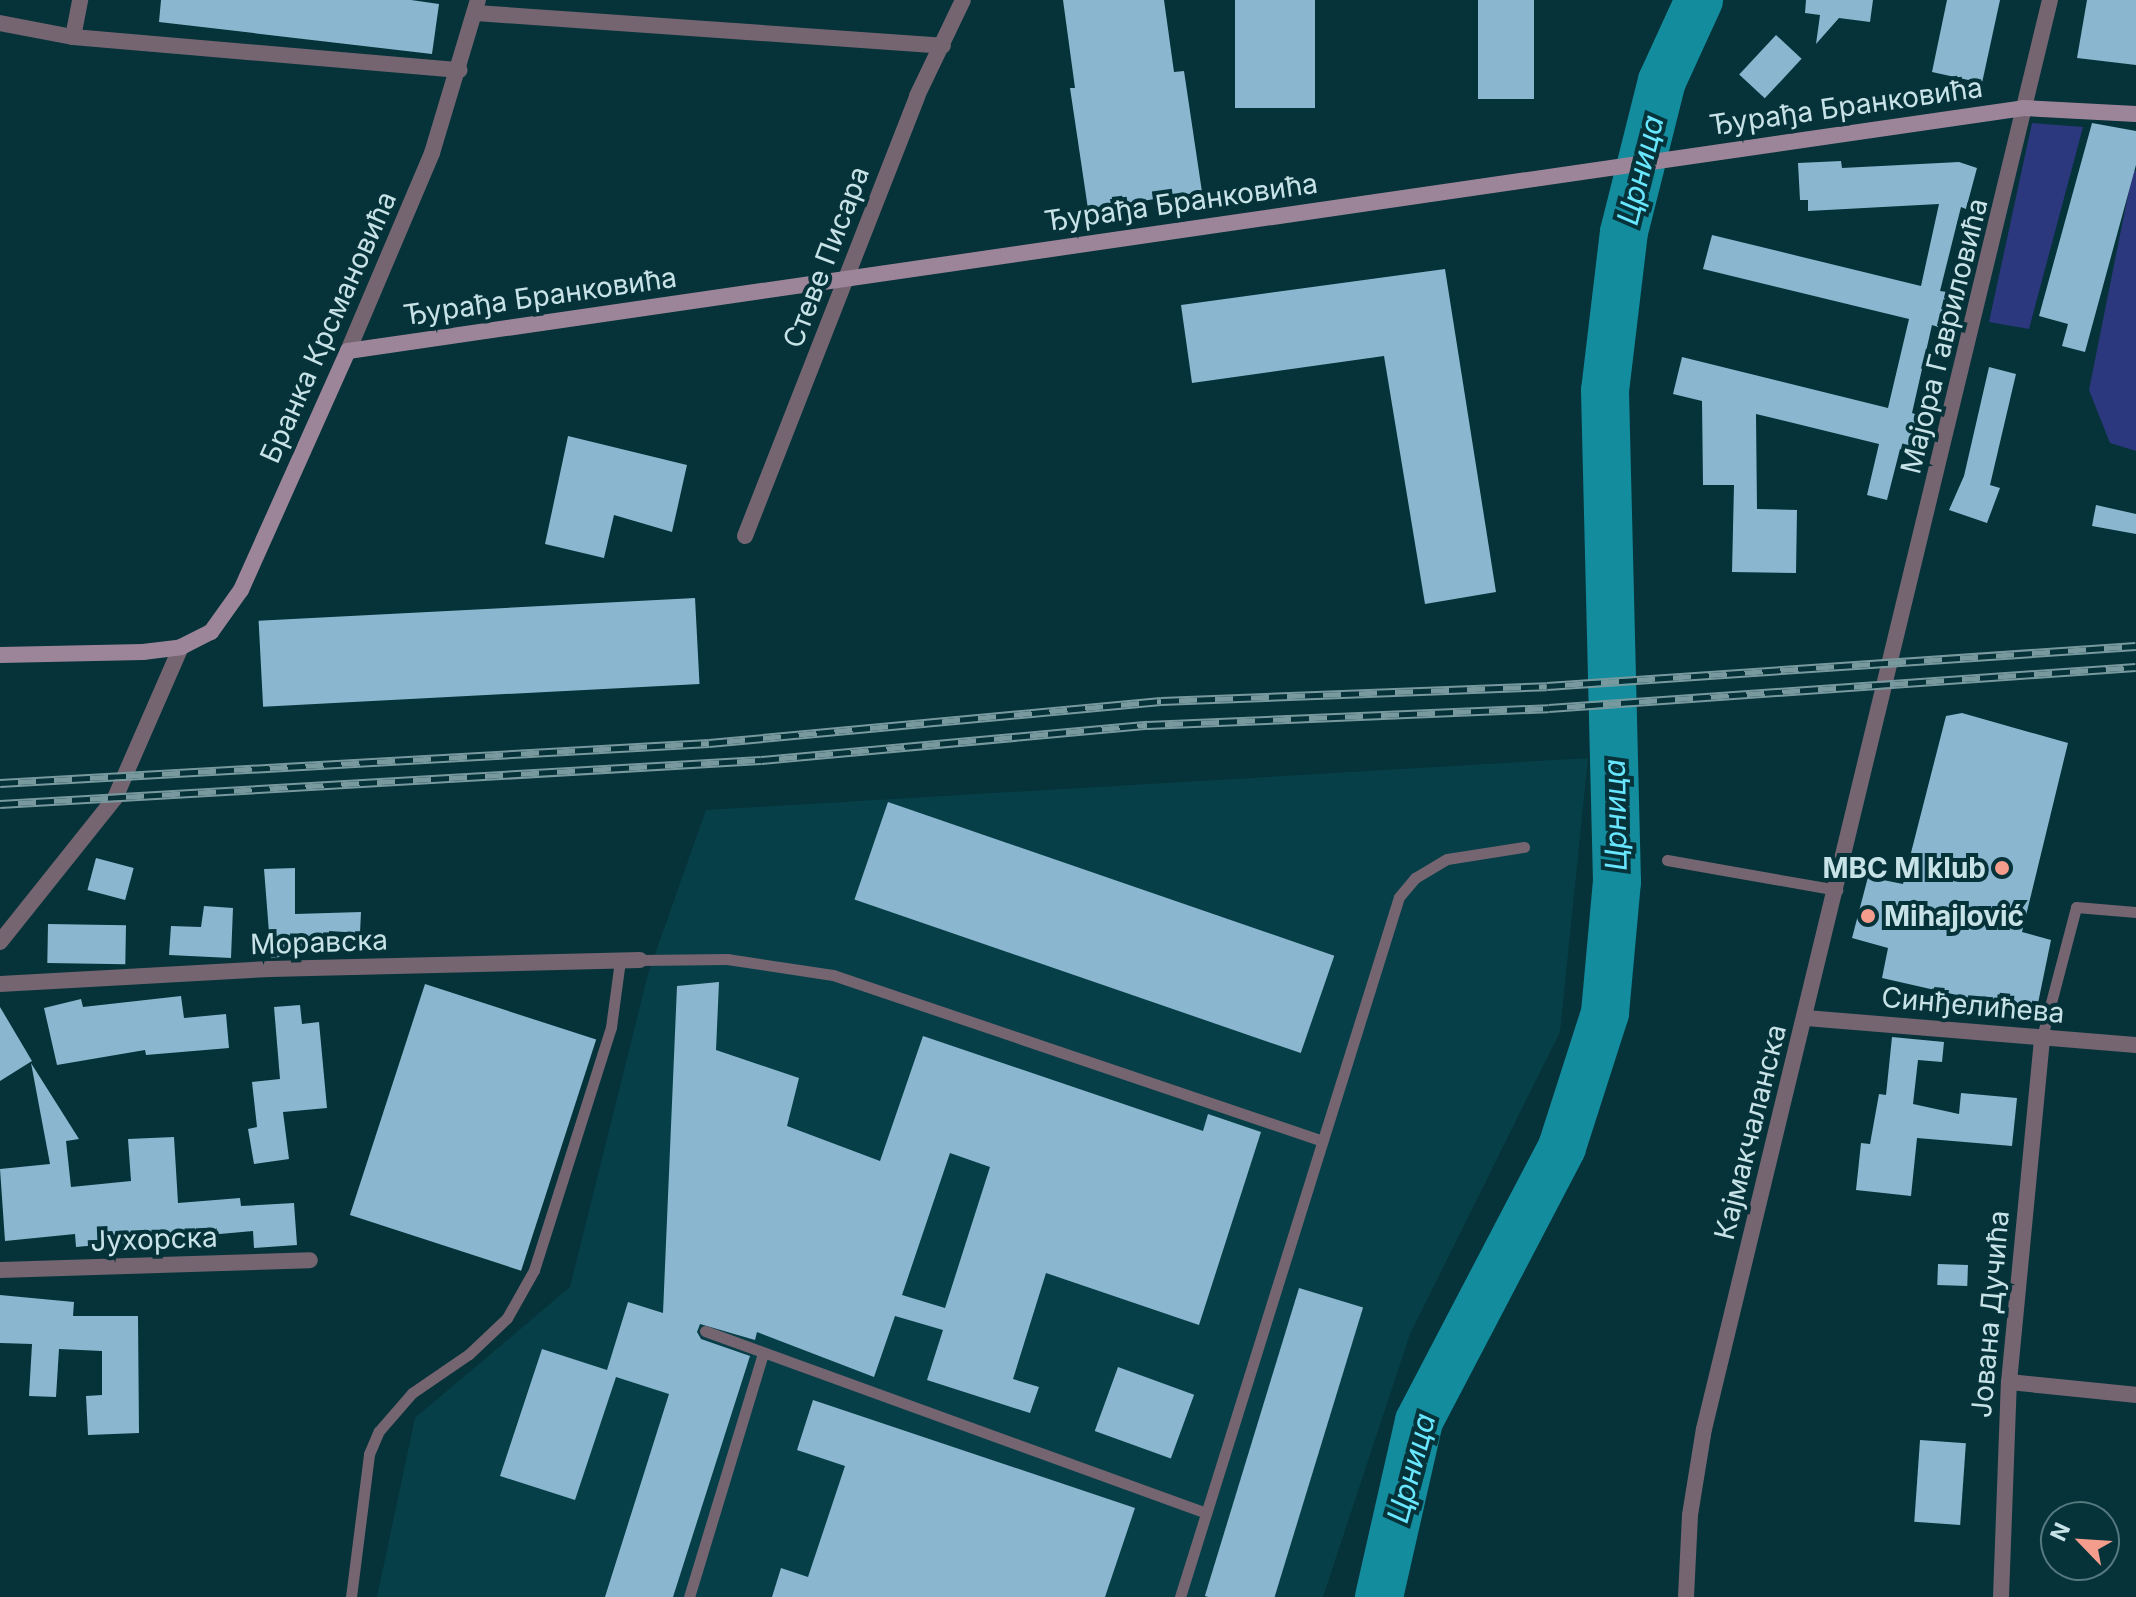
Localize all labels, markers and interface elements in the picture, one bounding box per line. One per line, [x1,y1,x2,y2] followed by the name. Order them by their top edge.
[1707,70,1985,142] street label: Ђурађа Бранковића
[1609,111,1671,229] water label: Црница
[776,161,876,353] street label: Стеве Писара
[1042,166,1320,238] street label: Ђурађа Бранковића
[253,186,403,468] street label: Бранка Крсмановића
[1894,195,1994,477] street label: Мајора Гавриловића
[401,260,679,332] street label: Ђурађа Бранковића
[1596,759,1634,871] water label: Црница
[1822,851,1986,885] place label: MBC M klub
[1993,859,2011,877] marker: MBC M klub
[1884,899,2024,933] place label: Mihajlović
[1859,907,1877,925] marker: Mihajlović
[249,923,389,961] street label: Моравска
[1880,980,2066,1030] street label: Синђелићева
[1707,1021,1793,1243] street label: Кајмакчаланска
[1964,1209,2016,1419] street label: Јована Дучића
[90,1220,218,1258] street label: Јухорска
[1379,1409,1443,1527] water label: Црница
[2040,1501,2120,1581] north arrow
[2045,1519,2075,1545] text: N

